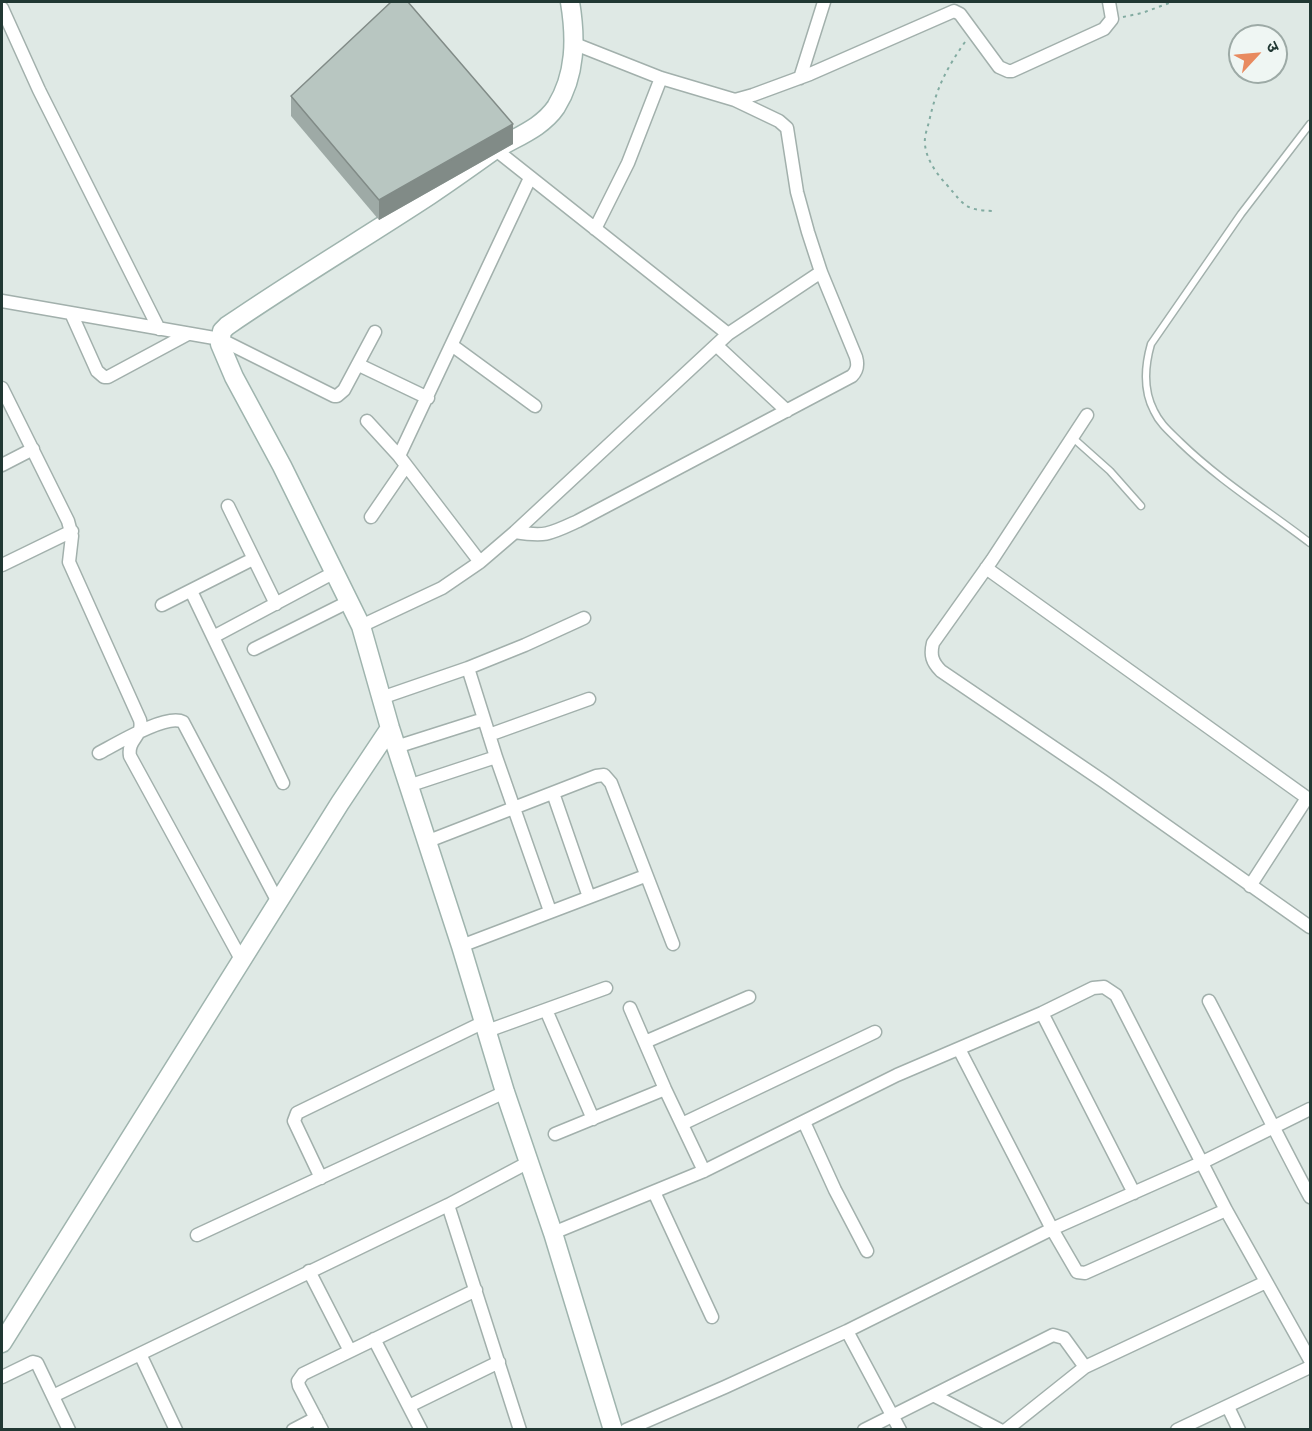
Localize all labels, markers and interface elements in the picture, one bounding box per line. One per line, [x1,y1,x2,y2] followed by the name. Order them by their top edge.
[1228,24,1288,84] north arrow
[1262,38,1283,55] text: उ

